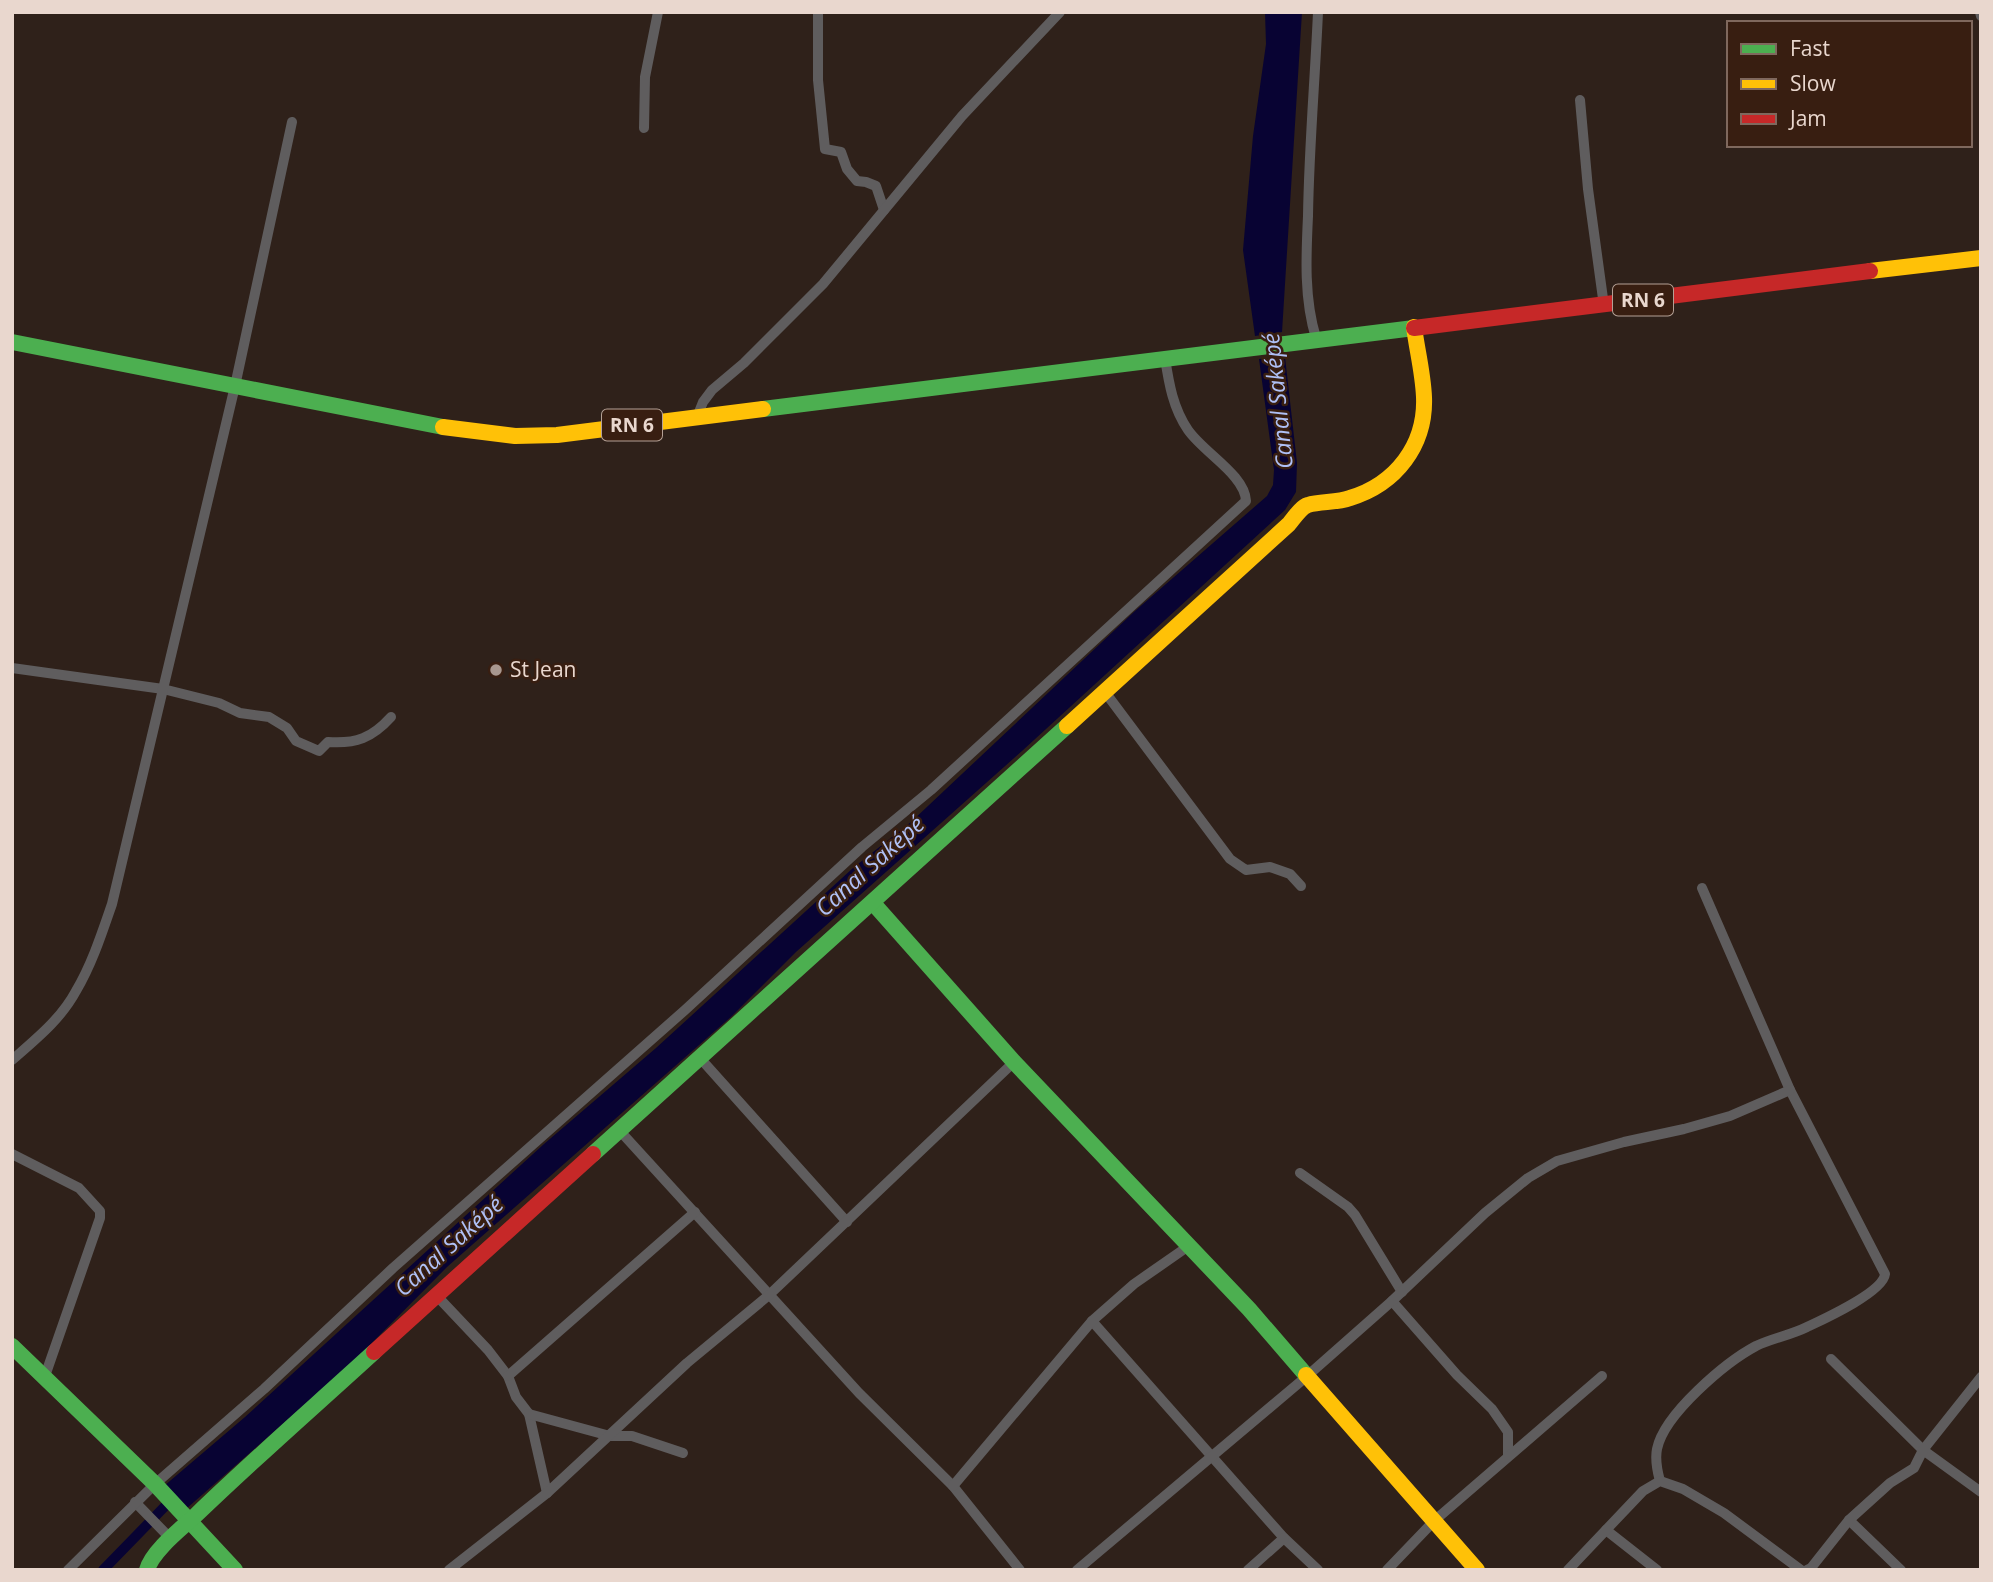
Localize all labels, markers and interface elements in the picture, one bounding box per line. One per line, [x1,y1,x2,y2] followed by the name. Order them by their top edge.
[1727,21,1972,147] legend
[1790,34,1830,62] text: Fast
[1790,69,1836,97] text: Slow
[1788,104,1827,132] text: Jam
[1613,284,1673,316] road number: RN 6
[1254,331,1300,471] water label: Canal Saképé
[602,410,662,440] road number: RN 6
[510,655,576,683] place label: St Jean
[488,662,504,678] marker: St Jean
[808,807,931,923] water label: Canal Saképé
[387,1187,510,1303] water label: Canal Saképé

